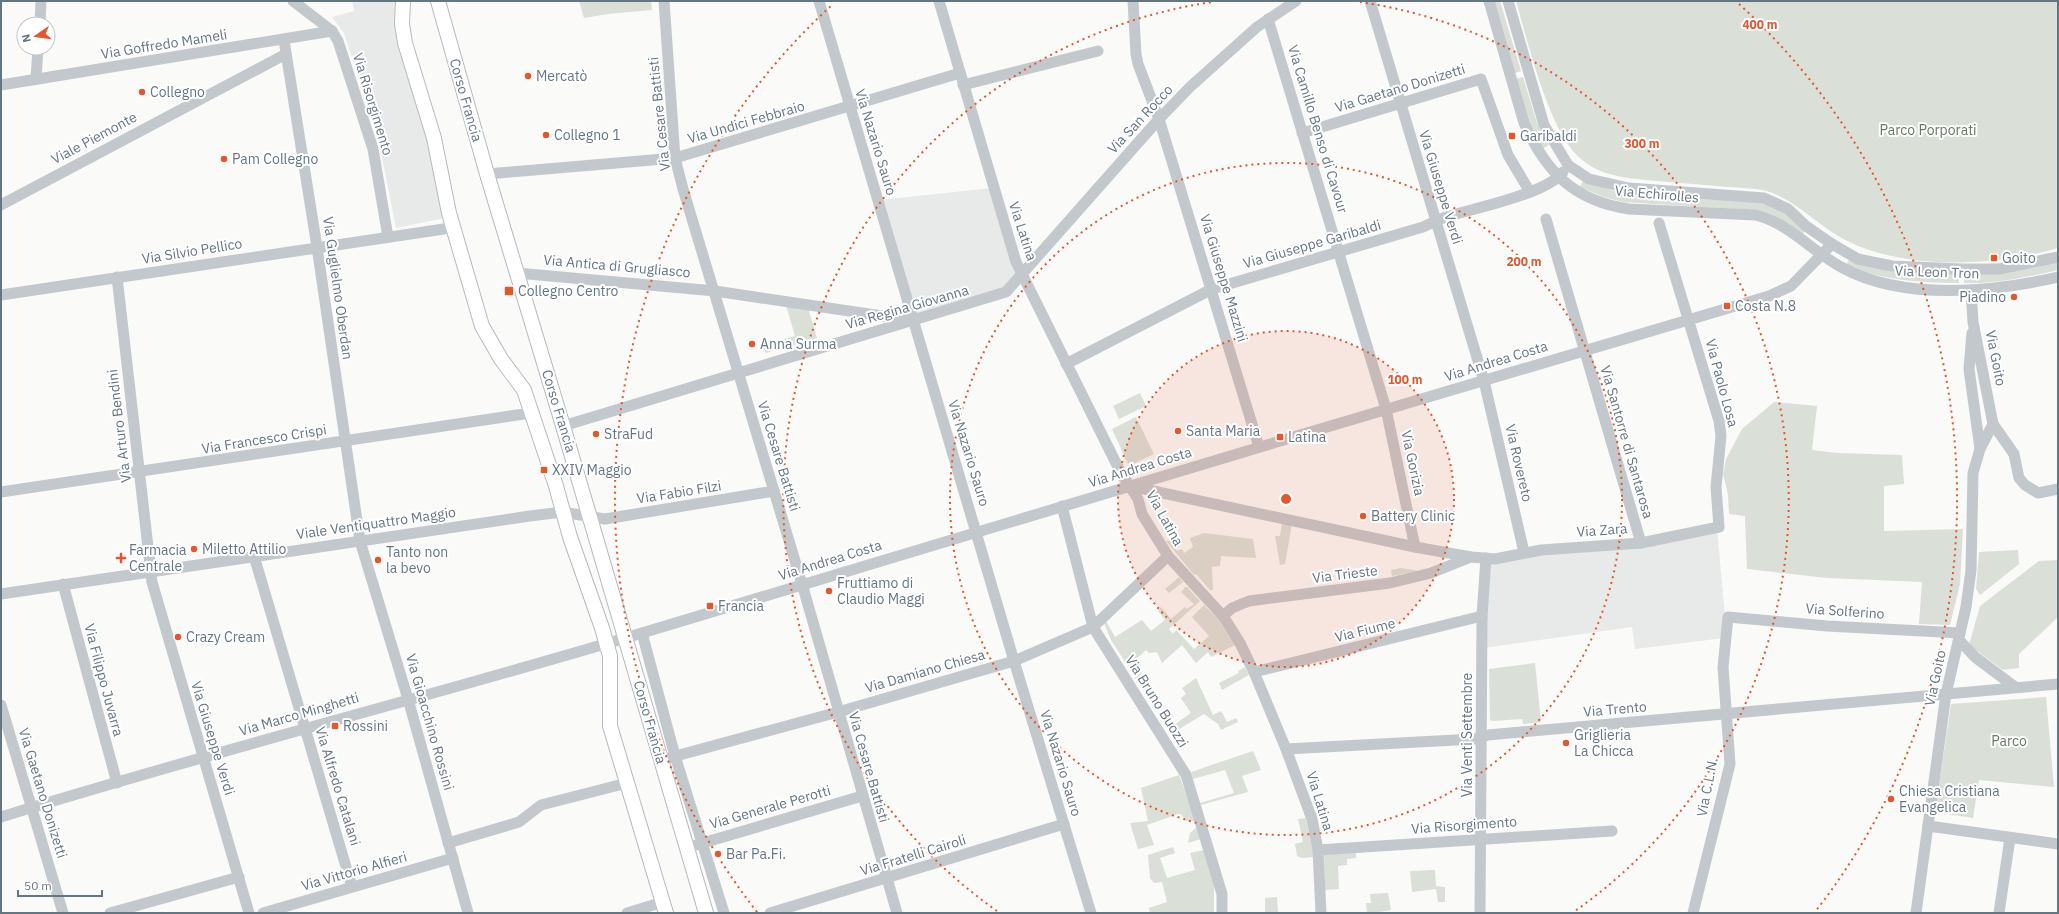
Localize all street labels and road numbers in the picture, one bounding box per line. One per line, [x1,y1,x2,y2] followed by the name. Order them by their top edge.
[100,25,228,63] street label: Via Goffredo Mameli
[1284,43,1352,215] street label: Via Camillo Benso di Cavour
[349,51,397,158] street label: Via Risorgimento
[446,56,487,144] street label: Corso Francia
[644,56,674,172] street label: Via Cesare Battisti
[1333,60,1467,116] street label: Via Gaetano Donizetti
[1103,81,1177,157] street label: Via San Rocco
[851,87,901,198] street label: Via Nazario Sauro
[685,97,807,147] street label: Via Undici Febbraio
[48,108,140,168] street label: Viale Piemonte
[1415,128,1467,246] street label: Via Giuseppe Verdi
[1614,181,1700,207] street label: Via Echirolles
[1005,199,1041,263] street label: Via Latina
[1196,212,1252,344] street label: Via Giuseppe Mazzini
[319,215,357,361] street label: Via Guglielmo Oberdan
[1241,216,1383,272] street label: Via Giuseppe Garibaldi
[141,234,244,268] street label: Via Silvio Pellico
[543,251,691,281] street label: Via Antica di Grugliasco
[1894,262,1980,282] street label: Via Leon Tron
[843,281,971,333] street label: Via Regina Giovanna
[1982,329,2010,388] street label: Via Goito
[1442,337,1550,385] street label: Via Andrea Costa
[1702,337,1743,430] street label: Via Paolo Losa
[1597,363,1658,521] street label: Via Santorre di Santarosa
[538,367,580,455] street label: Corso Francia
[103,368,135,484] street label: Via Arturo Bendini
[944,398,994,509] street label: Via Nazario Sauro
[754,399,804,513] street label: Via Cesare Battisti
[200,420,328,458] street label: Via Francesco Crispi
[1501,422,1537,504] street label: Via Rovereto
[1397,429,1429,498] street label: Via Gorizia
[1086,443,1194,491] street label: Via Andrea Costa
[635,476,723,508] street label: Via Fabio Filzi
[1142,487,1188,550] street label: Via Latina
[295,503,457,543] street label: Viale Ventiquattro Maggio
[1576,519,1629,541] street label: Via Zara
[776,536,884,584] street label: Via Andrea Costa
[1311,561,1379,587] street label: Via Trieste
[1805,599,1885,623] street label: Via Solferino
[1333,614,1398,646] street label: Via Fiume
[80,622,128,739] street label: Via Filippo Juvarra
[863,645,988,697] street label: Via Damiano Chiesa
[1920,648,1950,708] street label: Via Goito
[1121,651,1193,751] street label: Via Bruno Buozzi
[402,652,458,792] street label: Via Gioacchino Rossini
[1458,672,1476,797] street label: Via Venti Settembre
[630,678,671,766] street label: Corso Francia
[187,679,239,797] street label: Via Giuseppe Verdi
[237,688,361,740] street label: Via Marco Minghetti
[1583,697,1648,721] street label: Via Trento
[1036,708,1086,819] street label: Via Nazario Sauro
[845,709,893,825] street label: Via Cesare Battisti
[311,724,365,848] street label: Via Alfredo Catalani
[15,726,71,860] street label: Via Gaetano Donizetti
[1692,756,1722,818] street label: Via C.L.N.
[1302,769,1338,833] street label: Via Latina
[707,781,833,833] street label: Via Generale Perotti
[1410,812,1518,838] street label: Via Risorgimento
[858,830,968,880] street label: Via Fratelli Cairoli
[299,847,409,895] street label: Via Vittorio Alfieri

